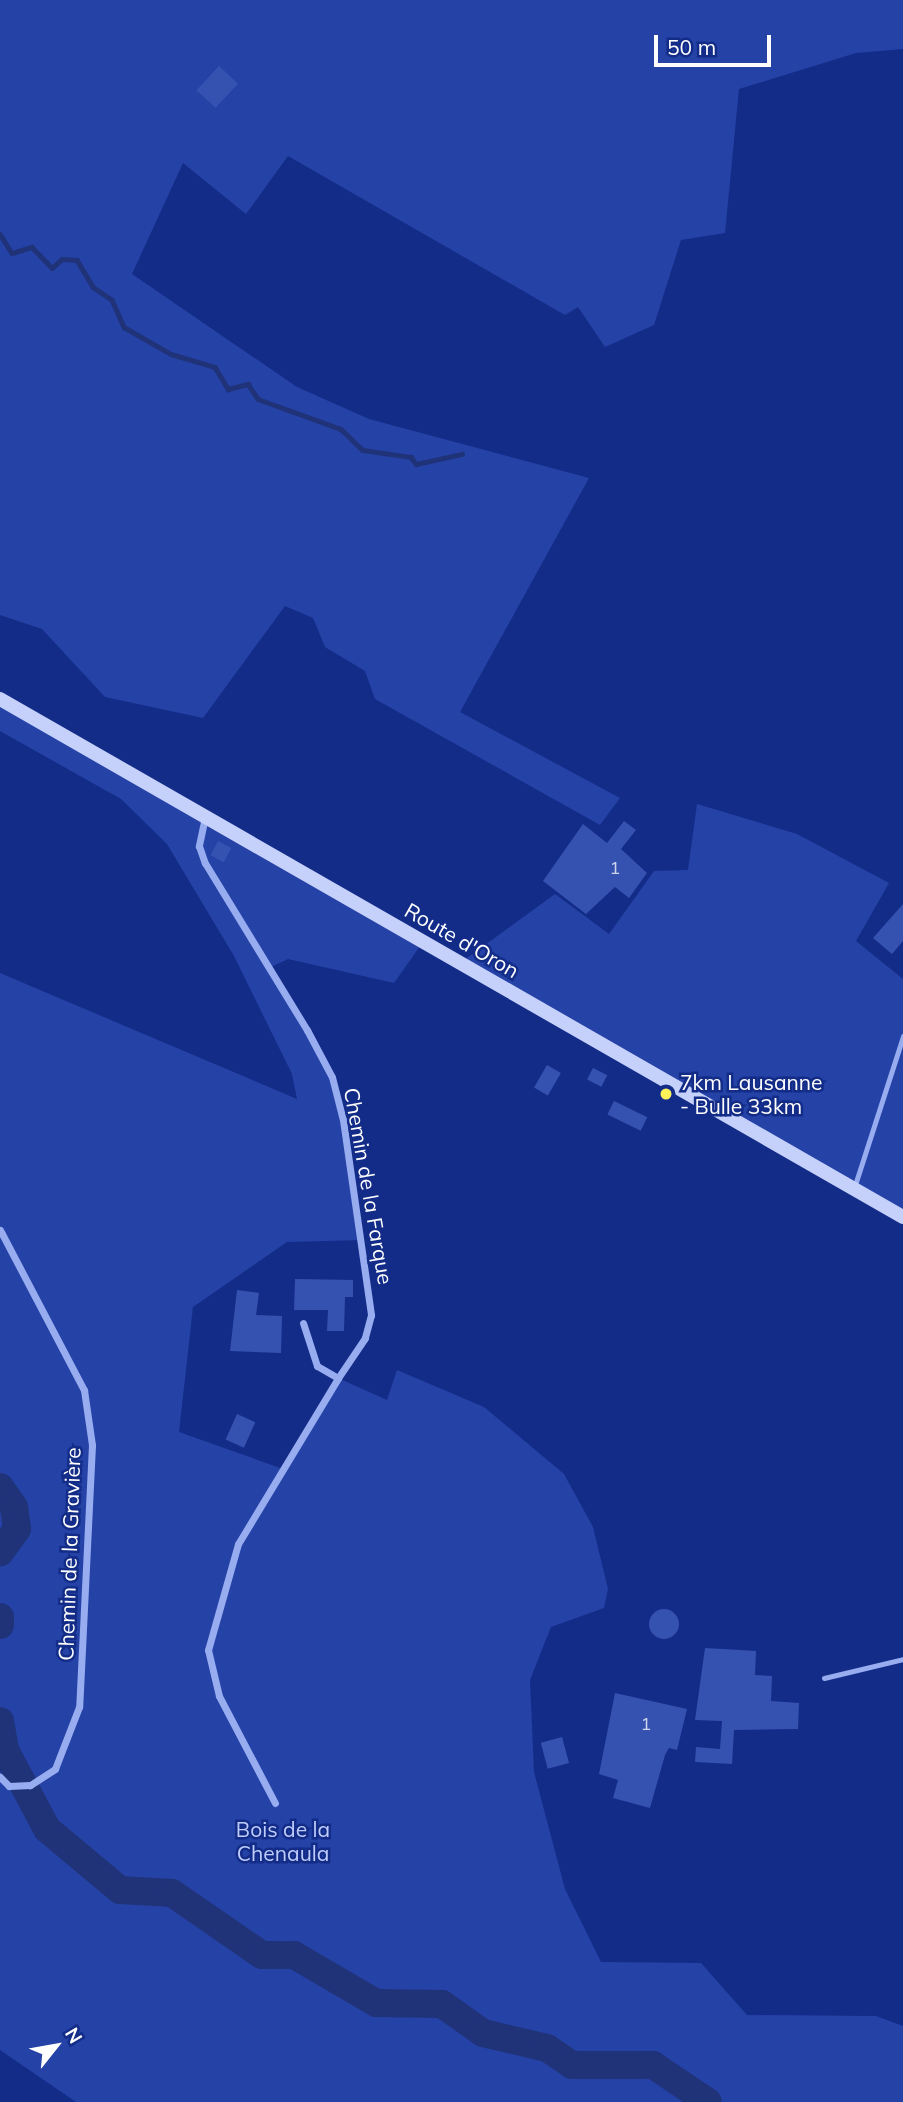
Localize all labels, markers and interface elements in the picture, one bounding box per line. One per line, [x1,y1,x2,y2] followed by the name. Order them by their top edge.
[658,21,775,65] scale bar
[667,34,716,60] text: 50 m
[610,857,620,879] house number: 1
[400,897,524,983] street label: Route d'Oron
[680,1069,823,1119] place label: 7km Lausanne - Bulle 33km
[339,1086,399,1286] street label: Chemin de la Farque
[658,1086,674,1102] marker: 7km Lausanne - Bulle 33km
[53,1447,85,1661] street label: Chemin de la Gravière
[641,1713,651,1735] house number: 1
[236,1816,330,1866] park label: Bois de la Chenaula
[21,2011,91,2081] north arrow
[60,2023,88,2048] text: N

